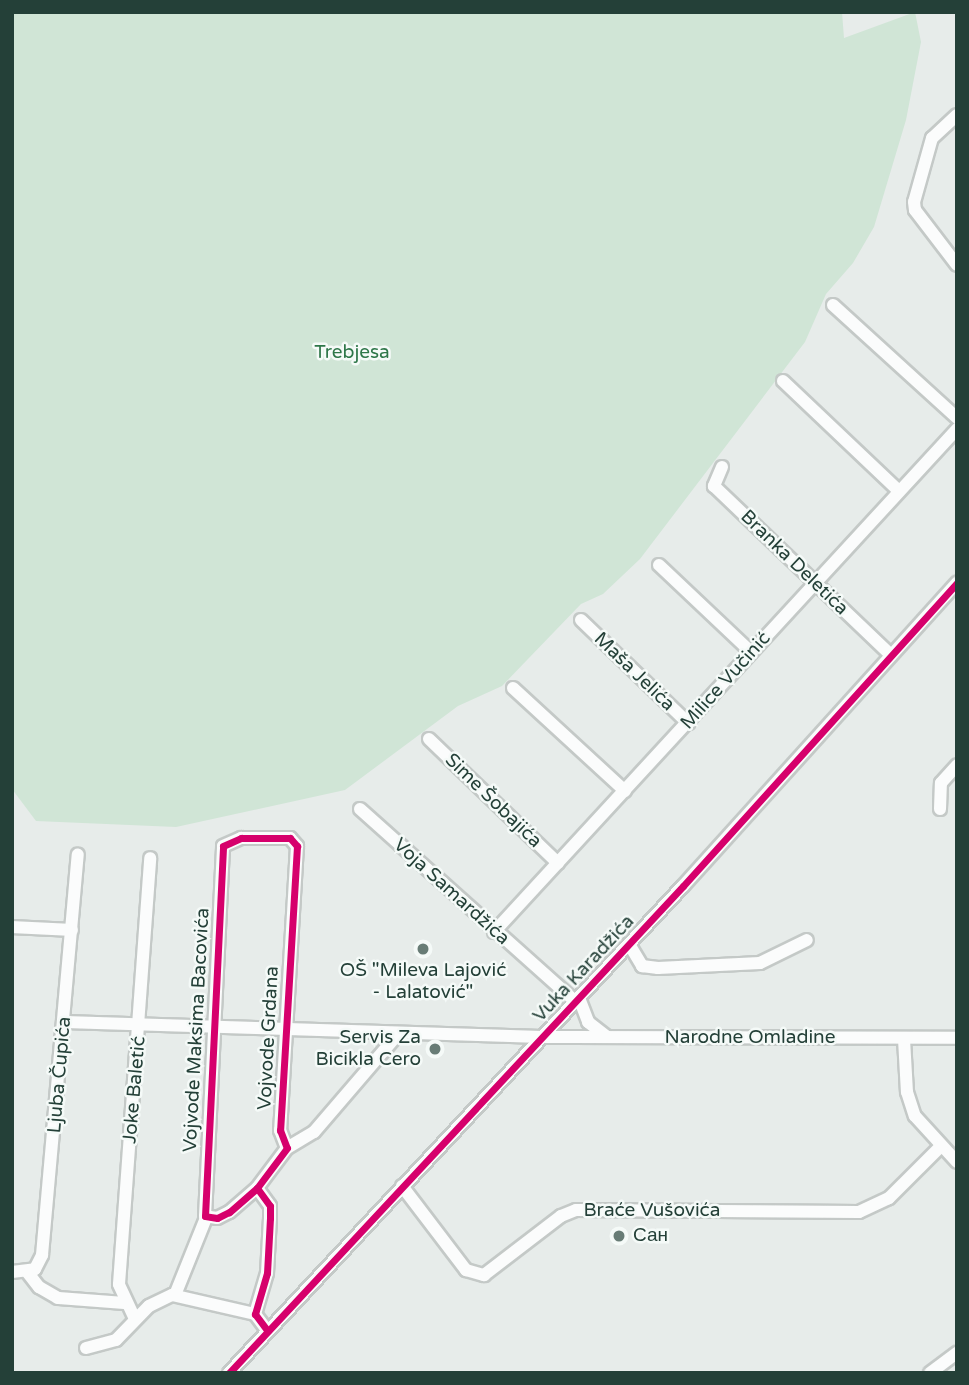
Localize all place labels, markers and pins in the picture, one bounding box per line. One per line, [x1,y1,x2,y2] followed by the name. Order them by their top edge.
[415,941,431,957] marker: OŠ "Mileva Lajović - Lalatović"
[340,960,506,1004] place label: OŠ "Mileva Lajović - Lalatović"
[315,1027,421,1071] place label: Servis Za Bicikla Cero
[427,1041,443,1057] marker: Servis Za Bicikla Cero
[633,1225,668,1247] place label: Сан
[611,1228,627,1244] marker: Сан

